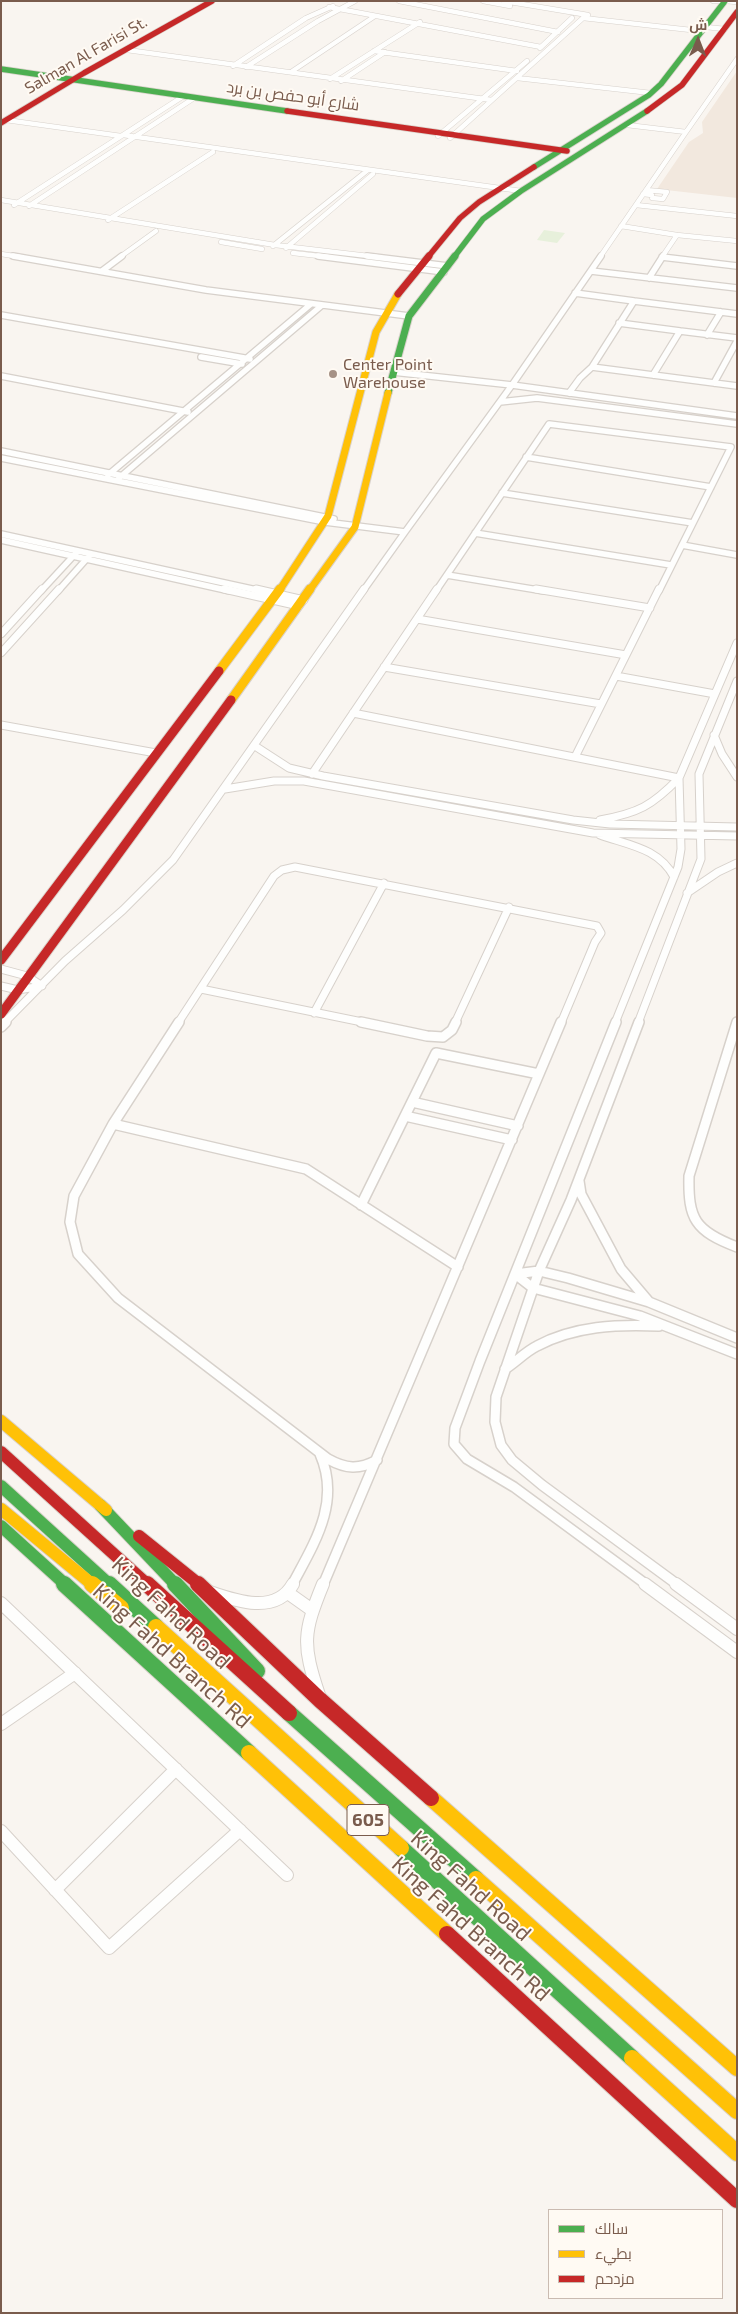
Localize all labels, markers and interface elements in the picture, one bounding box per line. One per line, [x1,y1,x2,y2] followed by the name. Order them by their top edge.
[21,12,151,98] street label: Salman Al Farisi St.
[673,15,723,65] north arrow
[689,16,707,33] text: ش
[225,77,361,115] street label: شارع أبو حفص بن برد
[343,355,432,393] place label: Center Point Warehouse
[327,368,339,380] marker: Center Point Warehouse
[106,1551,236,1675] street label: King Fahd Road
[87,1578,257,1734] street label: King Fahd Branch Rd
[347,1804,389,1836] road number: 605
[405,1825,537,1947] street label: King Fahd Road
[386,1851,556,2007] street label: King Fahd Branch Rd
[548,2209,723,2299] legend
[595,2219,628,2237] text: سالك
[595,2244,632,2262] text: بطيء
[595,2269,635,2287] text: مزدحم

